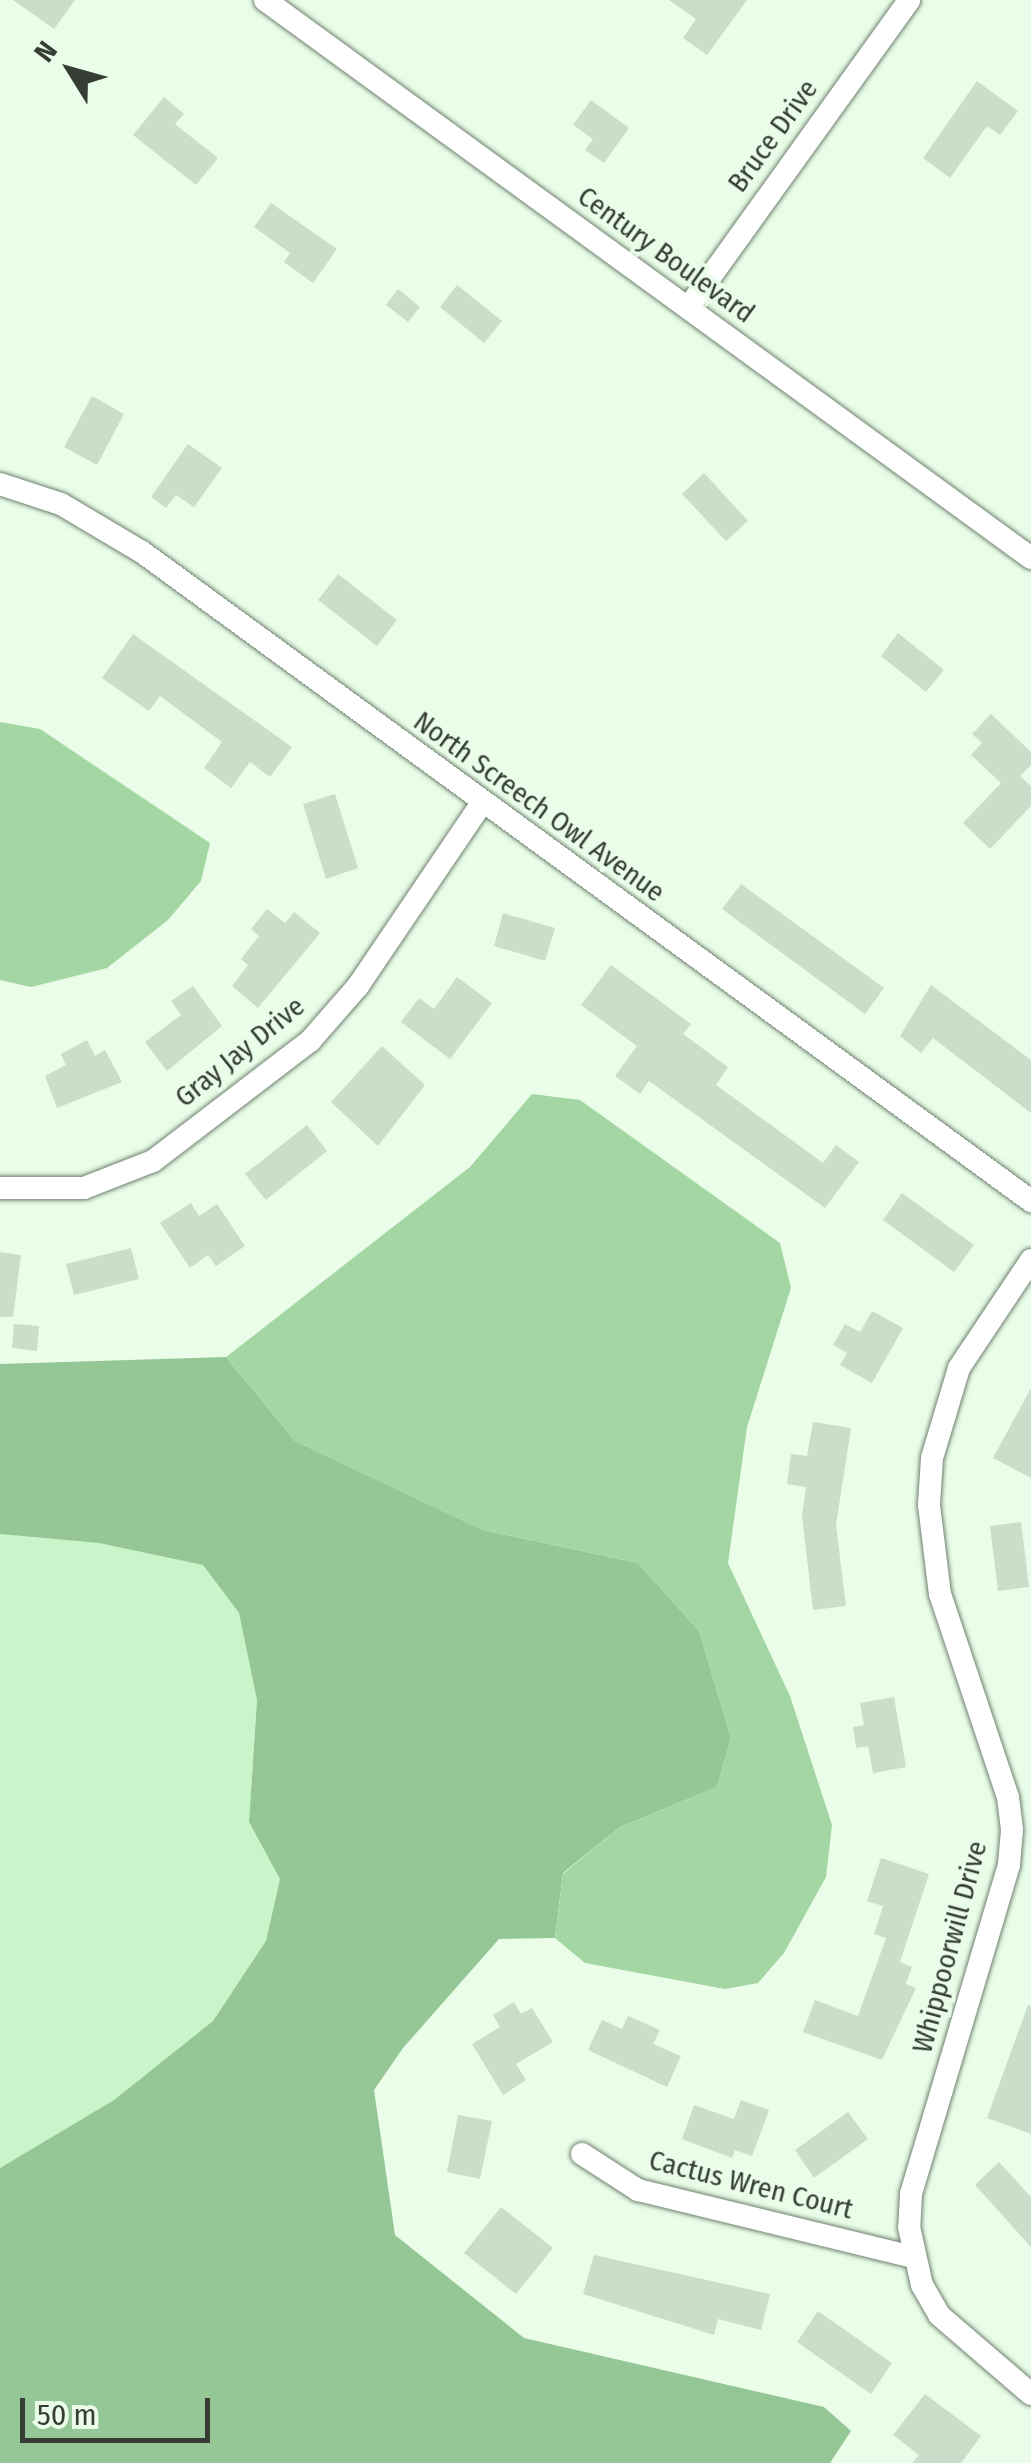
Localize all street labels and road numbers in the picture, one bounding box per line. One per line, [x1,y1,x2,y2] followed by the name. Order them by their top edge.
[721,73,825,199] street label: Bruce Drive
[571,180,761,330] street label: Century Boulevard
[407,705,671,909] street label: North Screech Owl Avenue
[169,990,311,1114] street label: Gray Jay Drive
[906,1837,994,2057] street label: Whippoorwill Drive
[646,2143,856,2227] street label: Cactus Wren Court

